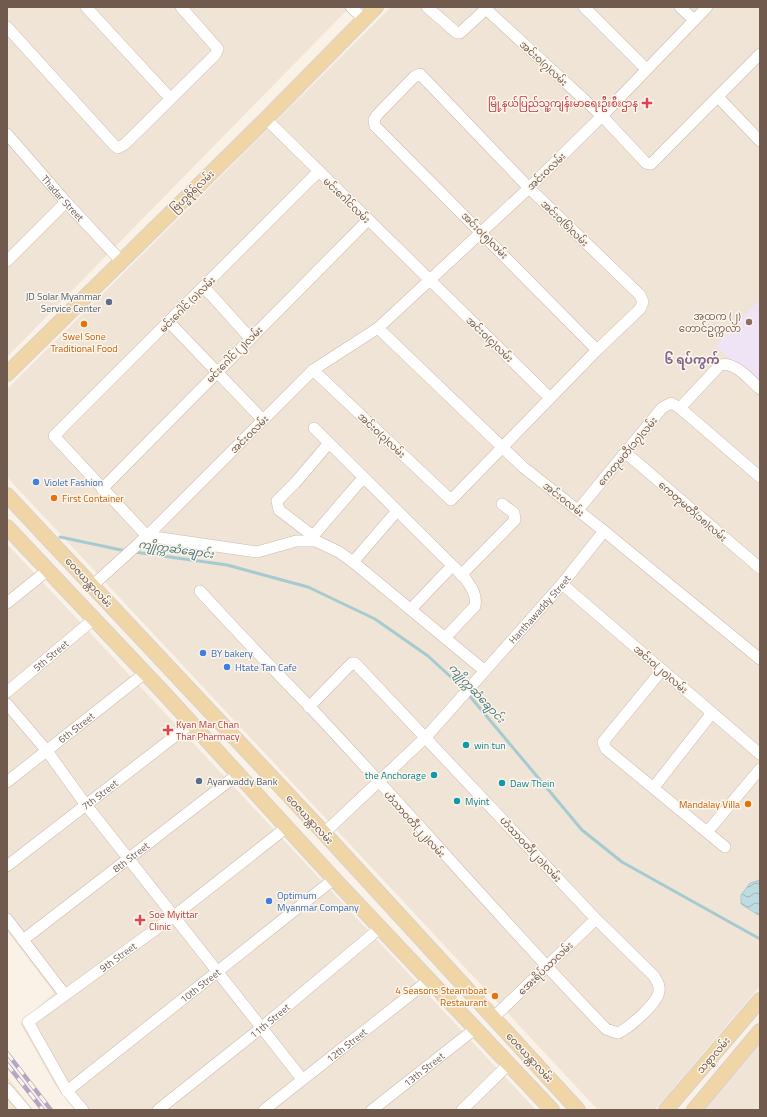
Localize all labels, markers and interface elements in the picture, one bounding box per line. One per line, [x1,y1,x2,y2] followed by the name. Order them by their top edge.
[516,37,571,90] street label: အင်းဝ(၇)လမ်း
[488,96,638,112] place label: မြို့နယ်ပြည်သူ့ကျန်းမာရေးဦးစီးဌာန
[641,97,653,109] marker: မြို့နယ်ပြည်သူ့ကျန်းမာရေးဦးစီးဌာန
[524,149,569,194] street label: အင်းဝလမ်း
[167,167,218,217] street label: ဗြဟ္မစိုရ်လမ်း
[38,172,88,225] street label: Thadar Street
[320,174,374,227] street label: မင်းဂေါင်လမ်း
[537,197,592,250] street label: အင်းဝ(၆)လမ်း
[457,209,511,263] street label: အင်းဝ(၅)လမ်း
[156,273,219,336] street label: မင်းဂေါင် (၁)လမ်း
[25,289,102,316] place label: JD Solar Myanmar Service Center
[104,297,114,307] marker: JD Solar Myanmar Service Center
[679,309,741,337] place label: အထက (၂) တောင်ဥက္ကလာ
[462,313,517,366] street label: အင်းဝ(၄)လမ်း
[744,317,754,327] marker: အထက (၂) တောင်ဥက္ကလာ
[79,319,89,329] marker: Swel Sone Traditional Food
[203,323,267,387] street label: မင်းဂေါင် (၂)လမ်း
[50,329,118,356] place label: Swel Sone Traditional Food
[664,350,720,370] district label: ၆ ရပ်ကွက်
[354,409,409,462] street label: အင်းဝ(၃)လမ်း
[227,412,272,457] street label: အင်းဝလမ်း
[594,414,662,490] street label: ကေတုမတီ(၁၇)လမ်း
[44,475,103,490] place label: Violet Fashion
[31,477,41,487] marker: Violet Fashion
[655,477,730,546] street label: ကေတုမတီ(၁၈)လမ်း
[540,478,588,520] street label: အင်းဝလမ်း
[62,491,124,506] place label: First Container
[49,493,59,503] marker: First Container
[137,536,216,564] water label: ကျိုက္ကဆံချောင်း
[61,554,116,611] street label: ဝေဇယန္တာလမ်း
[505,572,575,647] street label: Hanthawaddy Street
[30,636,72,675] street label: 5th Street
[630,642,691,698] street label: အင်းဝ(၂၀)လမ်း
[211,646,253,661] place label: BY bakery
[198,648,208,658] marker: BY bakery
[235,660,297,675] place label: Htate Tan Cafe
[444,660,510,728] water label: ကျိုက္ကဆံချောင်း
[222,662,232,672] marker: Htate Tan Cafe
[55,708,98,747] street label: 6th Street
[176,717,240,744] place label: Kyan Mar Chan Thar Pharmacy
[163,725,173,735] marker: Kyan Mar Chan Thar Pharmacy
[474,738,506,753] place label: win tun
[461,740,471,750] marker: win tun
[365,768,426,783] place label: the Anchorage
[429,770,439,780] marker: the Anchorage
[207,774,278,789] place label: Ayarwaddy Bank
[78,776,122,814] street label: 7th Street
[194,776,204,786] marker: Ayarwaddy Bank
[510,776,555,791] place label: Daw Thein
[497,778,507,788] marker: Daw Thein
[380,788,449,862] street label: ဟံသာဝတီ(၂၂)လမ်း
[282,791,337,848] street label: ဝေဇယန္တာလမ်း
[465,794,490,809] place label: Myint
[452,796,462,806] marker: Myint
[679,797,740,812] place label: Mandalay Villa
[743,799,753,809] marker: Mandalay Villa
[496,813,565,886] street label: ဟံသာဝတီ(၂၁)လမ်း
[110,838,153,876] street label: 8th Street
[277,888,359,915] place label: Optimum Myanmar Company
[264,896,274,906] marker: Optimum Myanmar Company
[149,907,198,934] place label: Soe Myittar Clinic
[134,914,146,926] marker: Soe Myittar Clinic
[96,938,140,976] street label: 9th Street
[514,938,577,999] street label: အေးရိပ်သာလမ်း
[177,965,224,1007] street label: 10th Street
[395,983,487,1010] place label: 4 Seasons Steamboat Restaurant
[490,991,500,1001] marker: 4 Seasons Steamboat Restaurant
[247,1000,294,1042] street label: 11th Street
[323,1024,371,1066] street label: 12th Street
[502,1029,557,1086] street label: ဝေဇယန္တာလမ်း
[693,1034,734,1078] street label: သစ္စာလမ်း
[401,1048,448,1090] street label: 13th Street

